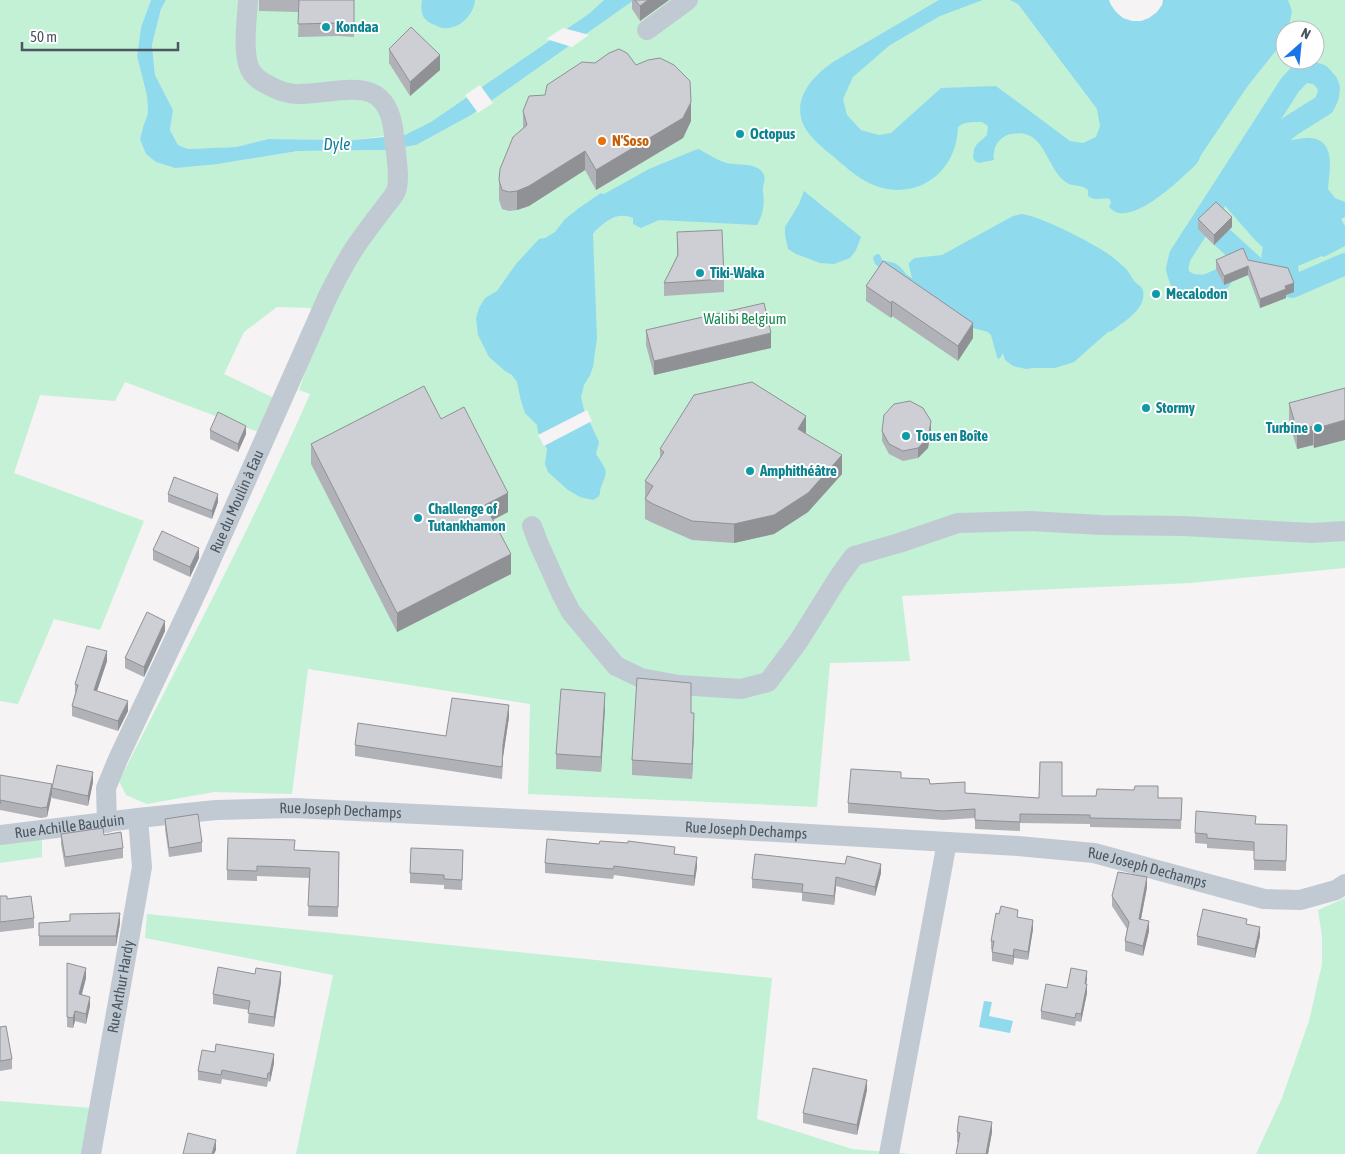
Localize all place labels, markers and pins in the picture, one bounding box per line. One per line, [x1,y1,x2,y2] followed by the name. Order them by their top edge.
[336,18,378,35] place label: Kondaa
[320,21,332,33] marker: Kondaa
[750,125,796,142] place label: Octopus
[734,128,746,140] marker: Octopus
[612,132,649,149] place label: N'Soso
[596,135,608,147] marker: N'Soso
[710,264,764,281] place label: Tiki-Waka
[694,267,706,279] marker: Tiki-Waka
[1166,285,1228,302] place label: Mecalodon
[1150,288,1162,300] marker: Mecalodon
[1156,399,1196,416] place label: Stormy
[1140,402,1152,414] marker: Stormy
[1266,419,1308,436] place label: Turbine
[1312,422,1324,434] marker: Turbine
[916,427,988,444] place label: Tous en Boîte
[900,430,912,442] marker: Tous en Boîte
[759,462,837,479] place label: Amphithéâtre
[744,465,756,477] marker: Amphithéâtre
[428,500,506,534] place label: Challenge of Tutankhamon
[412,512,424,524] marker: Challenge of Tutankhamon

